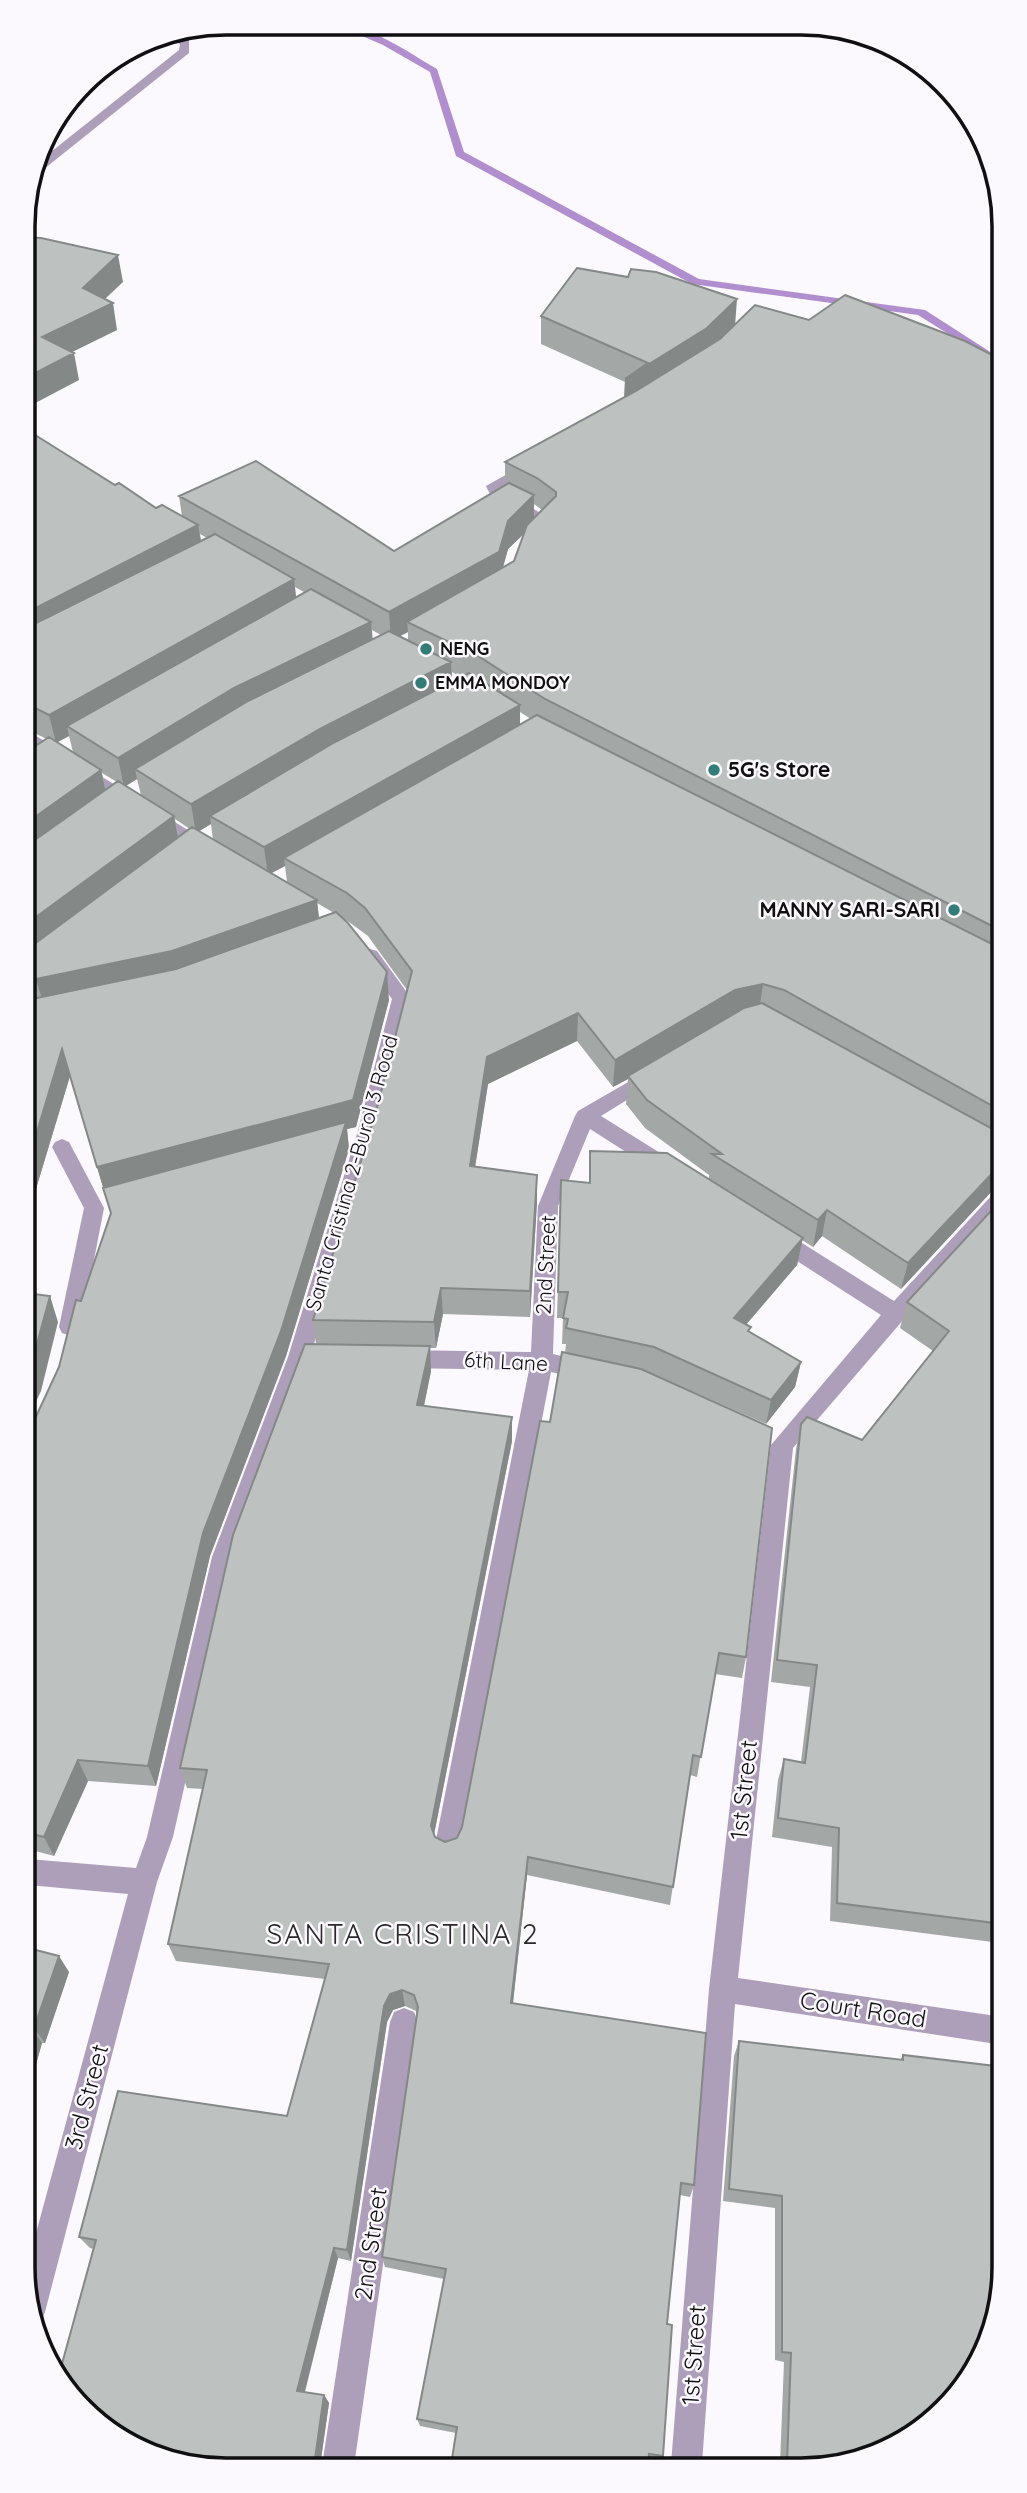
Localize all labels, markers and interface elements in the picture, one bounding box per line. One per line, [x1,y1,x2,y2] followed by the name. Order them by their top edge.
[440,637,489,660] place label: NENG
[418,641,434,657] marker: NENG
[435,671,570,694] place label: EMMA MONDOY
[413,675,429,691] marker: EMMA MONDOY
[728,756,830,782] place label: 5G's Store
[706,762,722,778] marker: 5G's Store
[759,896,940,922] place label: MANNY SARI-SARI
[946,902,962,918] marker: MANNY SARI-SARI
[299,1032,403,1314] street label: Santa Cristina 2-Burol 3 Road
[529,1215,561,1315] street label: 2nd Street
[463,1346,549,1376] street label: 6th Lane
[723,1738,763,1841] street label: 1st Street
[267,1916,539,1951] district label: SANTA CRISTINA 2
[798,1984,928,2034] street label: Court Road
[58,2041,114,2153] street label: 3rd Street
[347,2185,393,2302] street label: 2nd Street
[675,2304,711,2406] street label: 1st Street

